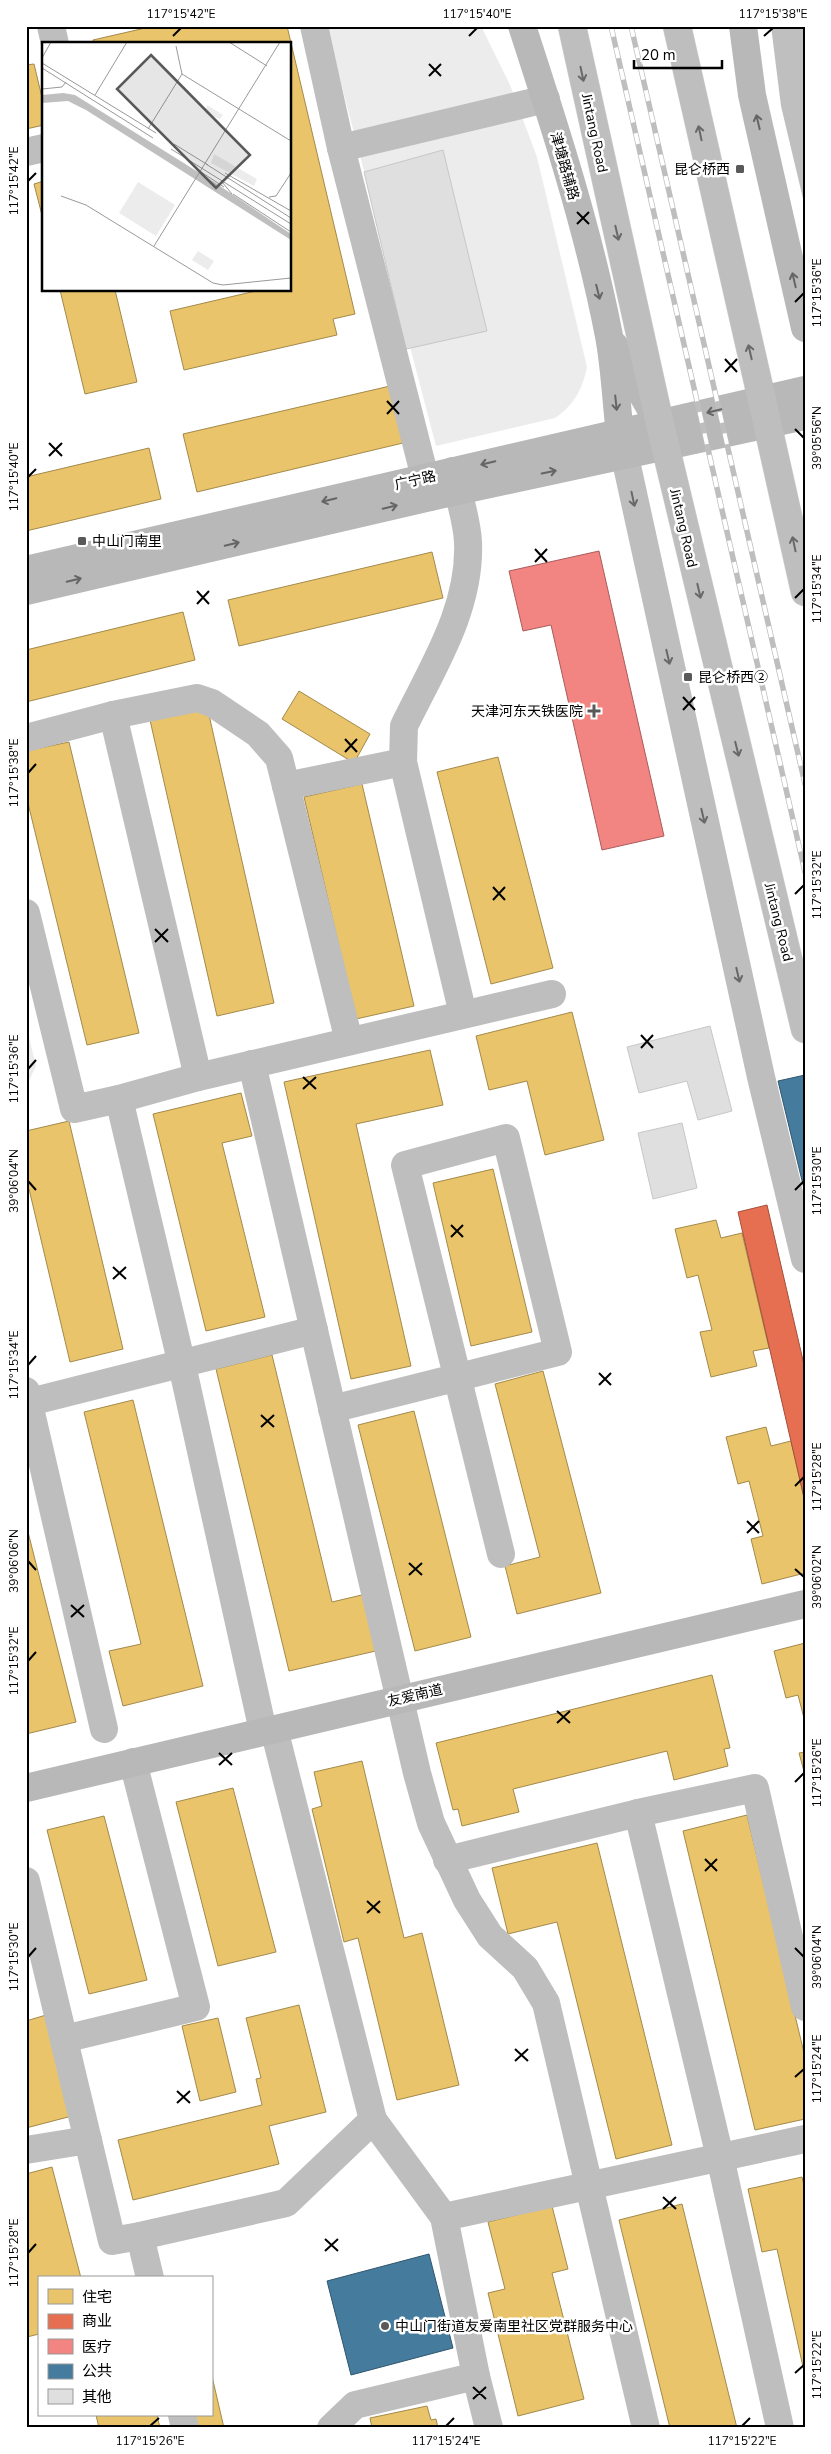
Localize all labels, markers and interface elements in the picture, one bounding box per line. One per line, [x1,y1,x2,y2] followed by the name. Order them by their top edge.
[146,6,216,22] text: 117°15'42"E
[442,6,512,22] text: 117°15'40"E
[738,6,808,22] text: 117°15'38"E
[634,38,721,70] scale bar
[42,42,291,291] inset map
[641,45,676,65] text: 20 m
[578,65,587,81] one-way arrow
[577,91,612,174] street label: Jintang Road
[753,114,762,130] one-way arrow
[695,126,705,142] one-way arrow
[546,130,583,202] street label: 津塘路辅路
[6,146,22,216] text: 117°15'42"E
[674,160,730,179] place label: 昆仑桥西
[734,163,746,175] marker: 昆仑桥西
[613,224,622,240] one-way arrow
[809,258,825,328] text: 117°15'36"E
[789,272,798,288] one-way arrow
[594,283,603,299] one-way arrow
[745,345,754,361] one-way arrow
[611,394,621,410] one-way arrow
[809,406,825,470] text: 39°05'56"N
[707,407,723,416] one-way arrow
[6,442,22,512] text: 117°15'40"E
[480,459,496,468] one-way arrow
[393,467,438,494] street label: 广宁路
[541,467,557,476] one-way arrow
[665,486,702,569] street label: Jintang Road
[629,490,638,506] one-way arrow
[322,496,338,505] one-way arrow
[382,502,398,511] one-way arrow
[92,532,162,551] place label: 中山门南里
[76,535,88,547] marker: 中山门南里
[789,537,798,553] one-way arrow
[224,539,240,548] one-way arrow
[809,554,825,624] text: 117°15'34"E
[65,575,81,584] one-way arrow
[695,582,704,598] one-way arrow
[664,649,673,665] one-way arrow
[698,668,768,687] place label: 昆仑桥西②
[682,671,694,683] marker: 昆仑桥西②
[471,702,583,721] place label: 天津河东天铁医院
[587,704,601,718] marker: 天津河东天铁医院
[6,738,22,808] text: 117°15'38"E
[733,740,742,756] one-way arrow
[699,807,708,823] one-way arrow
[809,850,825,920] text: 117°15'32"E
[759,880,797,963] street label: Jintang Road
[734,966,743,982] one-way arrow
[6,1034,22,1104] text: 117°15'36"E
[809,1146,825,1216] text: 117°15'30"E
[6,1149,22,1213] text: 39°06'04"N
[6,1330,22,1400] text: 117°15'34"E
[809,1442,825,1512] text: 117°15'28"E
[6,1529,22,1593] text: 39°06'06"N
[809,1545,825,1609] text: 39°06'02"N
[6,1626,22,1696] text: 117°15'32"E
[386,1680,445,1711] street label: 友爱南道
[809,1738,825,1808] text: 117°15'26"E
[6,1922,22,1992] text: 117°15'30"E
[809,1925,825,1989] text: 39°06'04"N
[809,2034,825,2104] text: 117°15'24"E
[6,2218,22,2288] text: 117°15'28"E
[38,2276,212,2416] legend
[82,2287,112,2307] text: 住宅
[82,2311,112,2331] text: 商业
[395,2317,633,2336] place label: 中山门街道友爱南里社区党群服务中心
[379,2320,391,2332] marker: 中山门街道友爱南里社区党群服务中心
[809,2330,825,2400] text: 117°15'22"E
[82,2337,112,2357] text: 医疗
[82,2361,112,2381] text: 公共
[82,2387,112,2407] text: 其他
[115,2433,185,2449] text: 117°15'26"E
[411,2433,481,2449] text: 117°15'24"E
[707,2433,777,2449] text: 117°15'22"E

